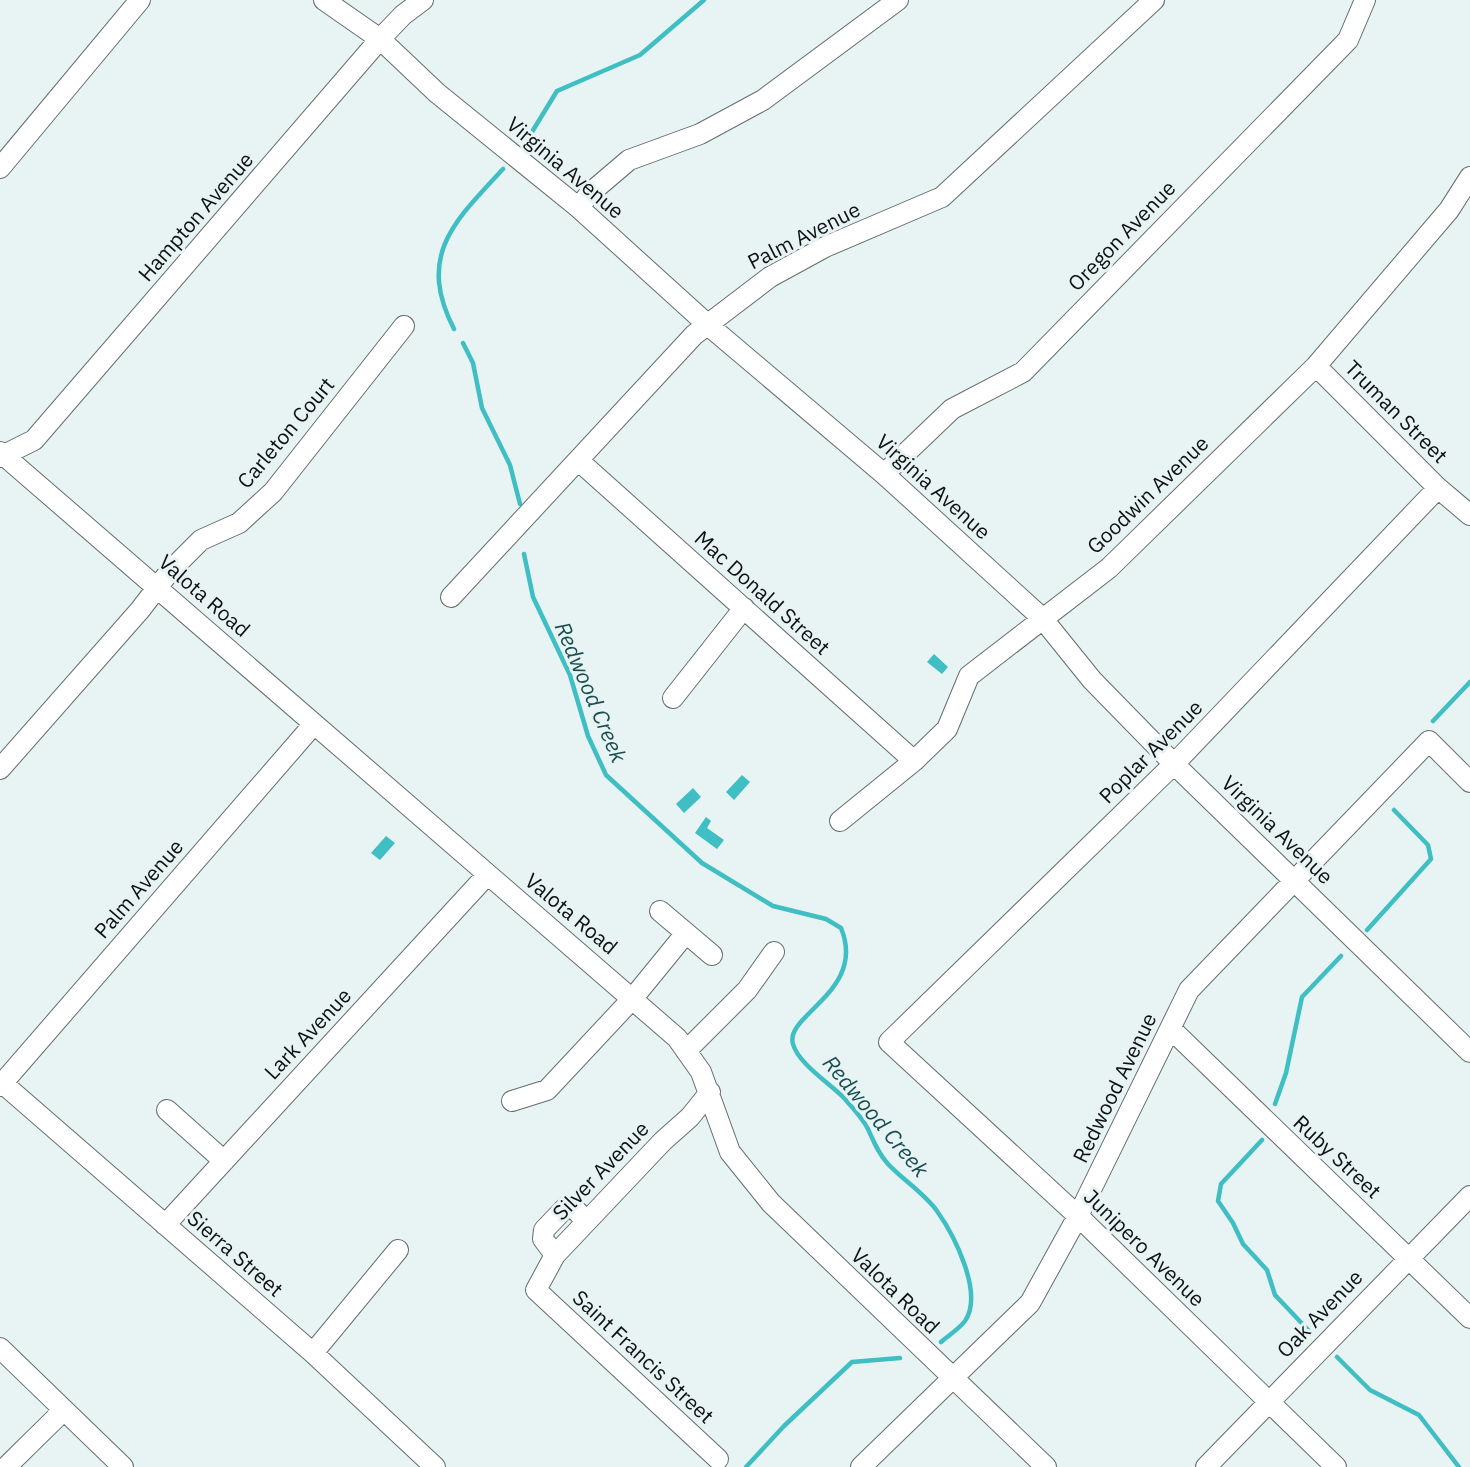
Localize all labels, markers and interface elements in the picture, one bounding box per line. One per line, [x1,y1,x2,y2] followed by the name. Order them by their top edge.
[501,110,630,225] street label: Virginia Avenue
[131,146,259,287] street label: Hampton Avenue
[1061,174,1181,297] street label: Oregon Avenue
[742,195,865,275] street label: Palm Avenue
[1339,354,1454,469] street label: Truman Street
[230,371,340,494] street label: Carleton Court
[870,427,997,545] street label: Virginia Avenue
[1081,429,1214,559] street label: Goodwin Avenue
[689,524,836,661] street label: Mac Donald Street
[153,548,256,643] street label: Valota Road
[549,617,634,767] water label: Redwood Creek
[1092,693,1208,809] street label: Poplar Avenue
[1216,769,1340,890] street label: Virginia Avenue
[87,833,189,944] street label: Palm Avenue
[519,866,624,960] street label: Valota Road
[258,982,357,1085] street label: Lark Avenue
[1066,1008,1163,1167] street label: Redwood Avenue
[817,1049,936,1183] water label: Redwood Creek
[1288,1108,1388,1204] street label: Ruby Street
[546,1115,655,1226] street label: Silver Avenue
[1078,1182,1211,1312] street label: Junipero Avenue
[182,1204,289,1303] street label: Sierra Street
[845,1241,946,1339] street label: Valota Road
[1270,1263,1368,1363] street label: Oak Avenue
[567,1283,720,1429] street label: Saint Francis Street

